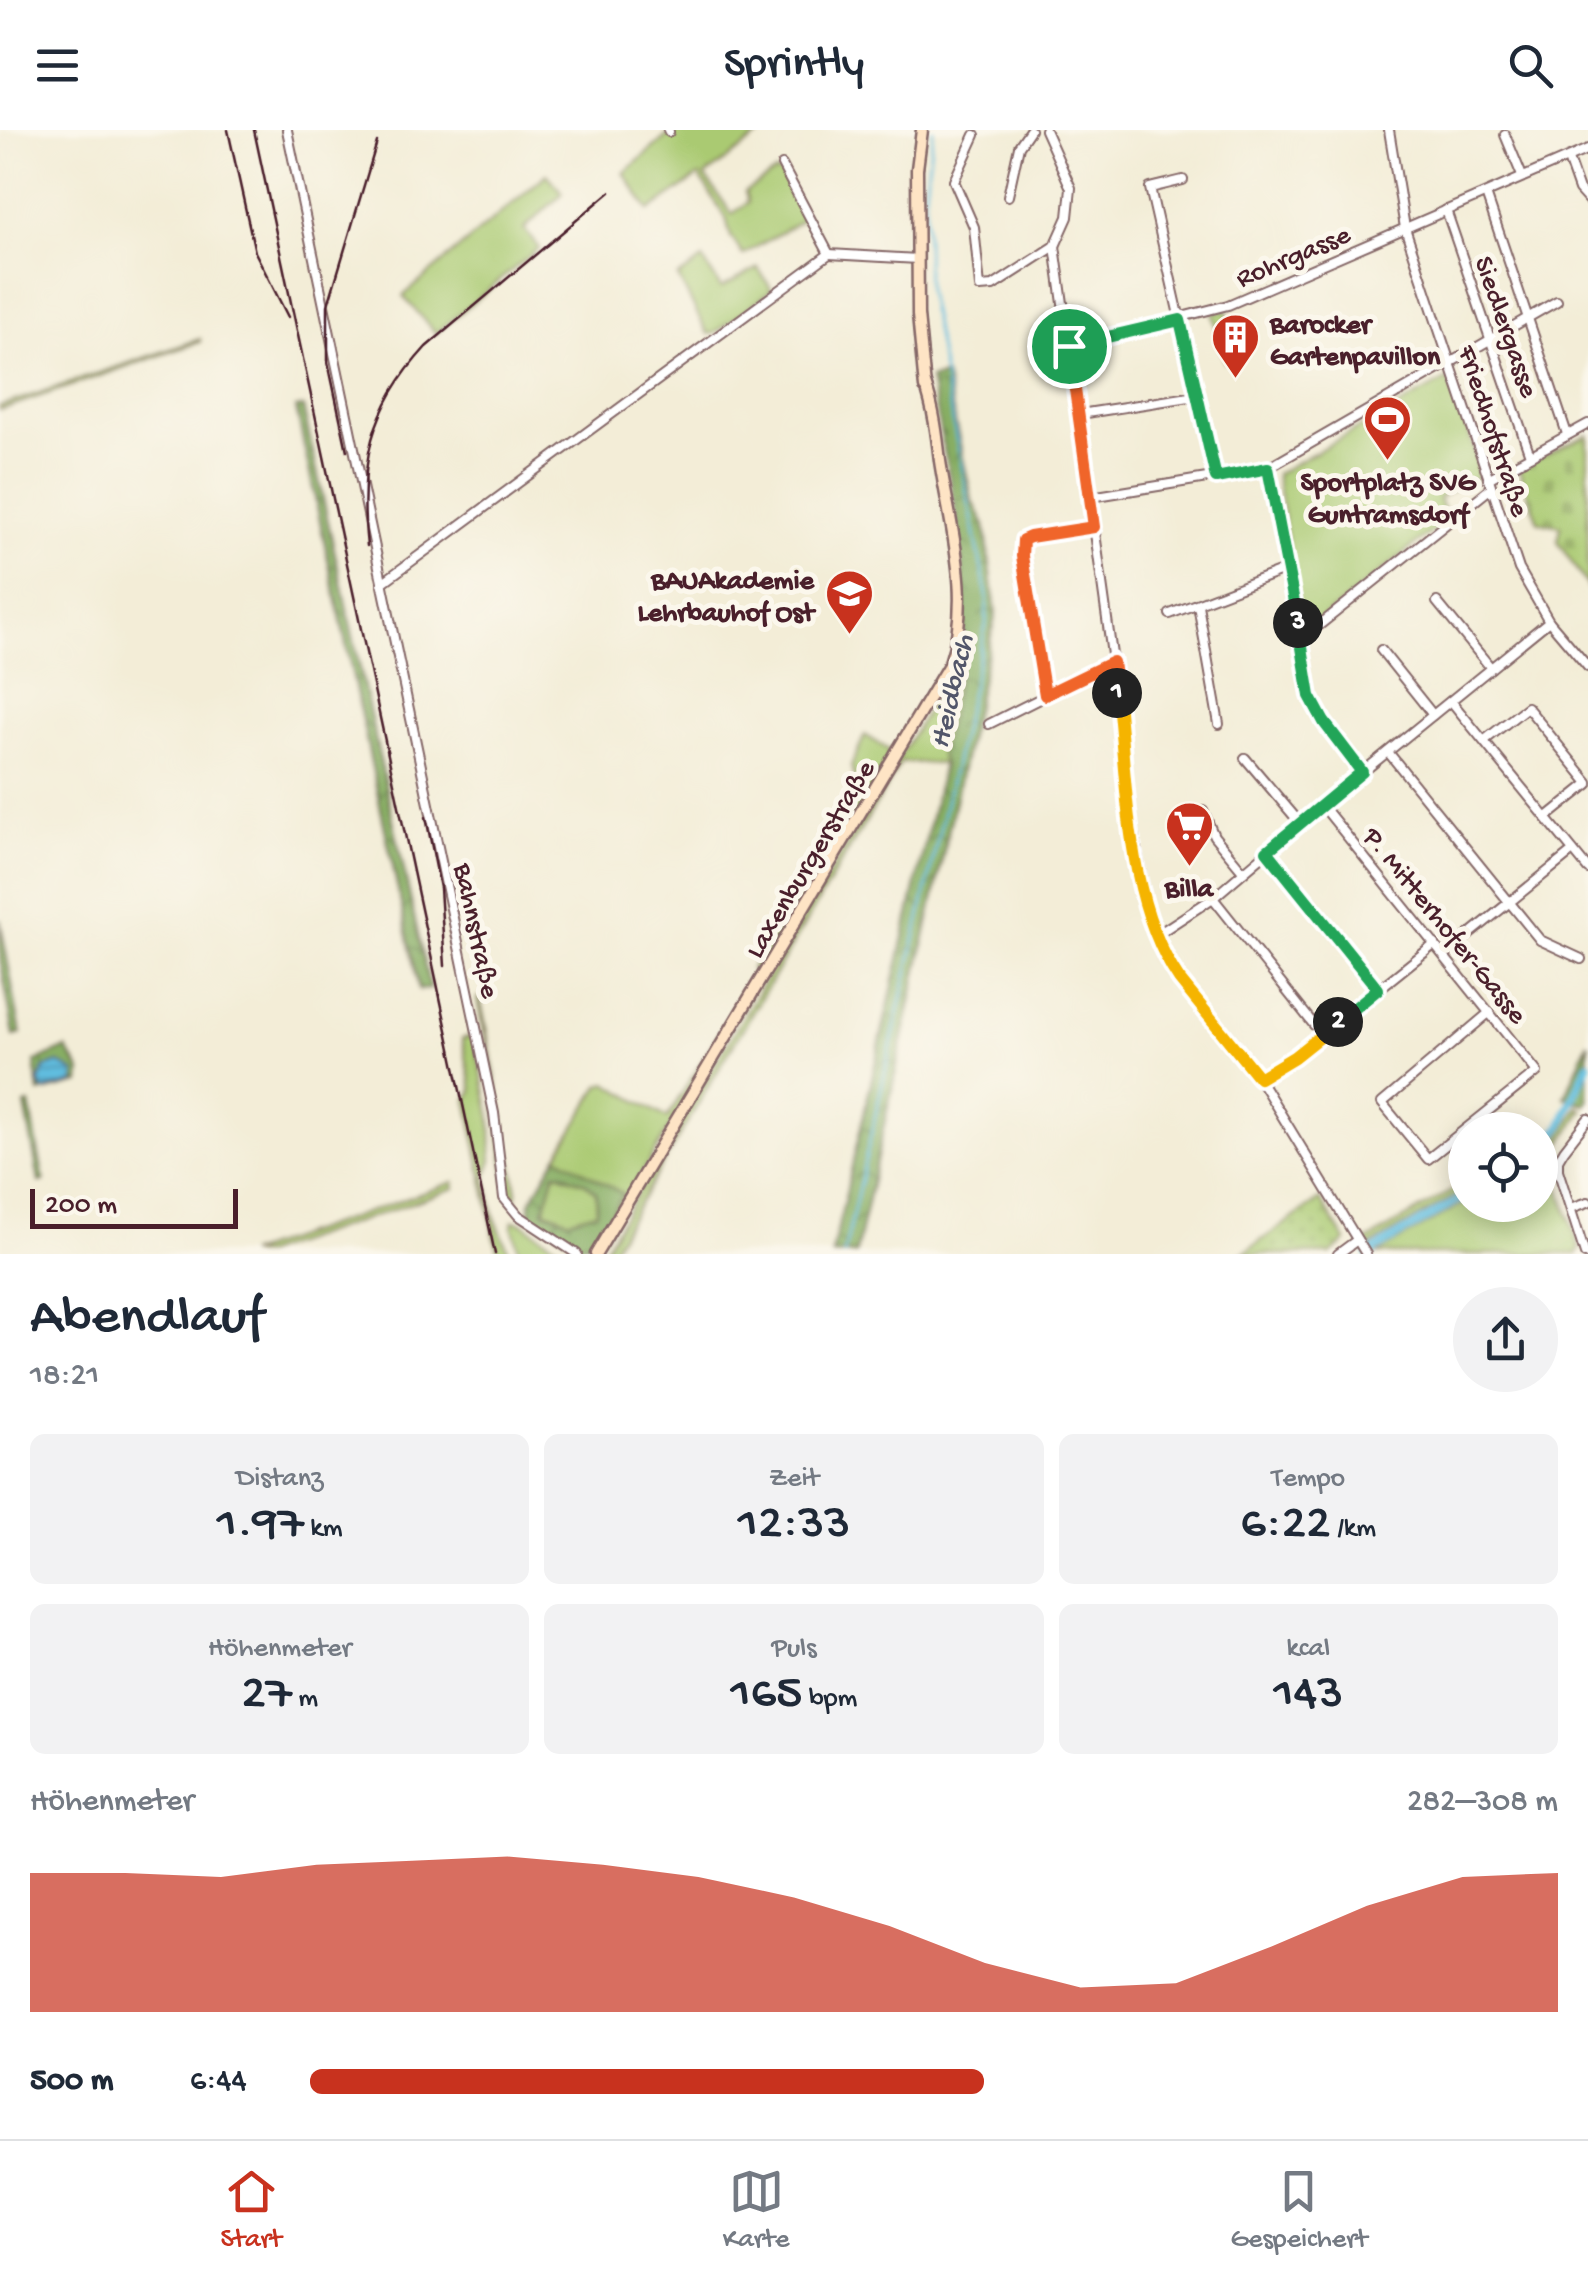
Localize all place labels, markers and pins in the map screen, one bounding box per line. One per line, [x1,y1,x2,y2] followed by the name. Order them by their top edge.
[1027,304,1112,389] pin
[1269,310,1441,375] place label: Barocker Gartenpavillon
[1209,312,1261,380] building icon: Barocker Gartenpavillon
[1362,394,1414,462] sports icon: Sportplatz SVG Guntramsdorf
[1301,468,1477,533] place label: Sportplatz SVG Guntramsdorf
[638,566,817,631] place label: BAUAkademie Lehrbauhof Ost
[823,568,875,636] school or university icon: BAUAkademie Lehrbauhof Ost
[1273,598,1323,648] pin: 3
[1092,668,1142,718] pin: 1
[1163,800,1215,868] supermarket icon: Billa
[1164,874,1215,907] place label: Billa
[1313,997,1363,1047] pin: 2

